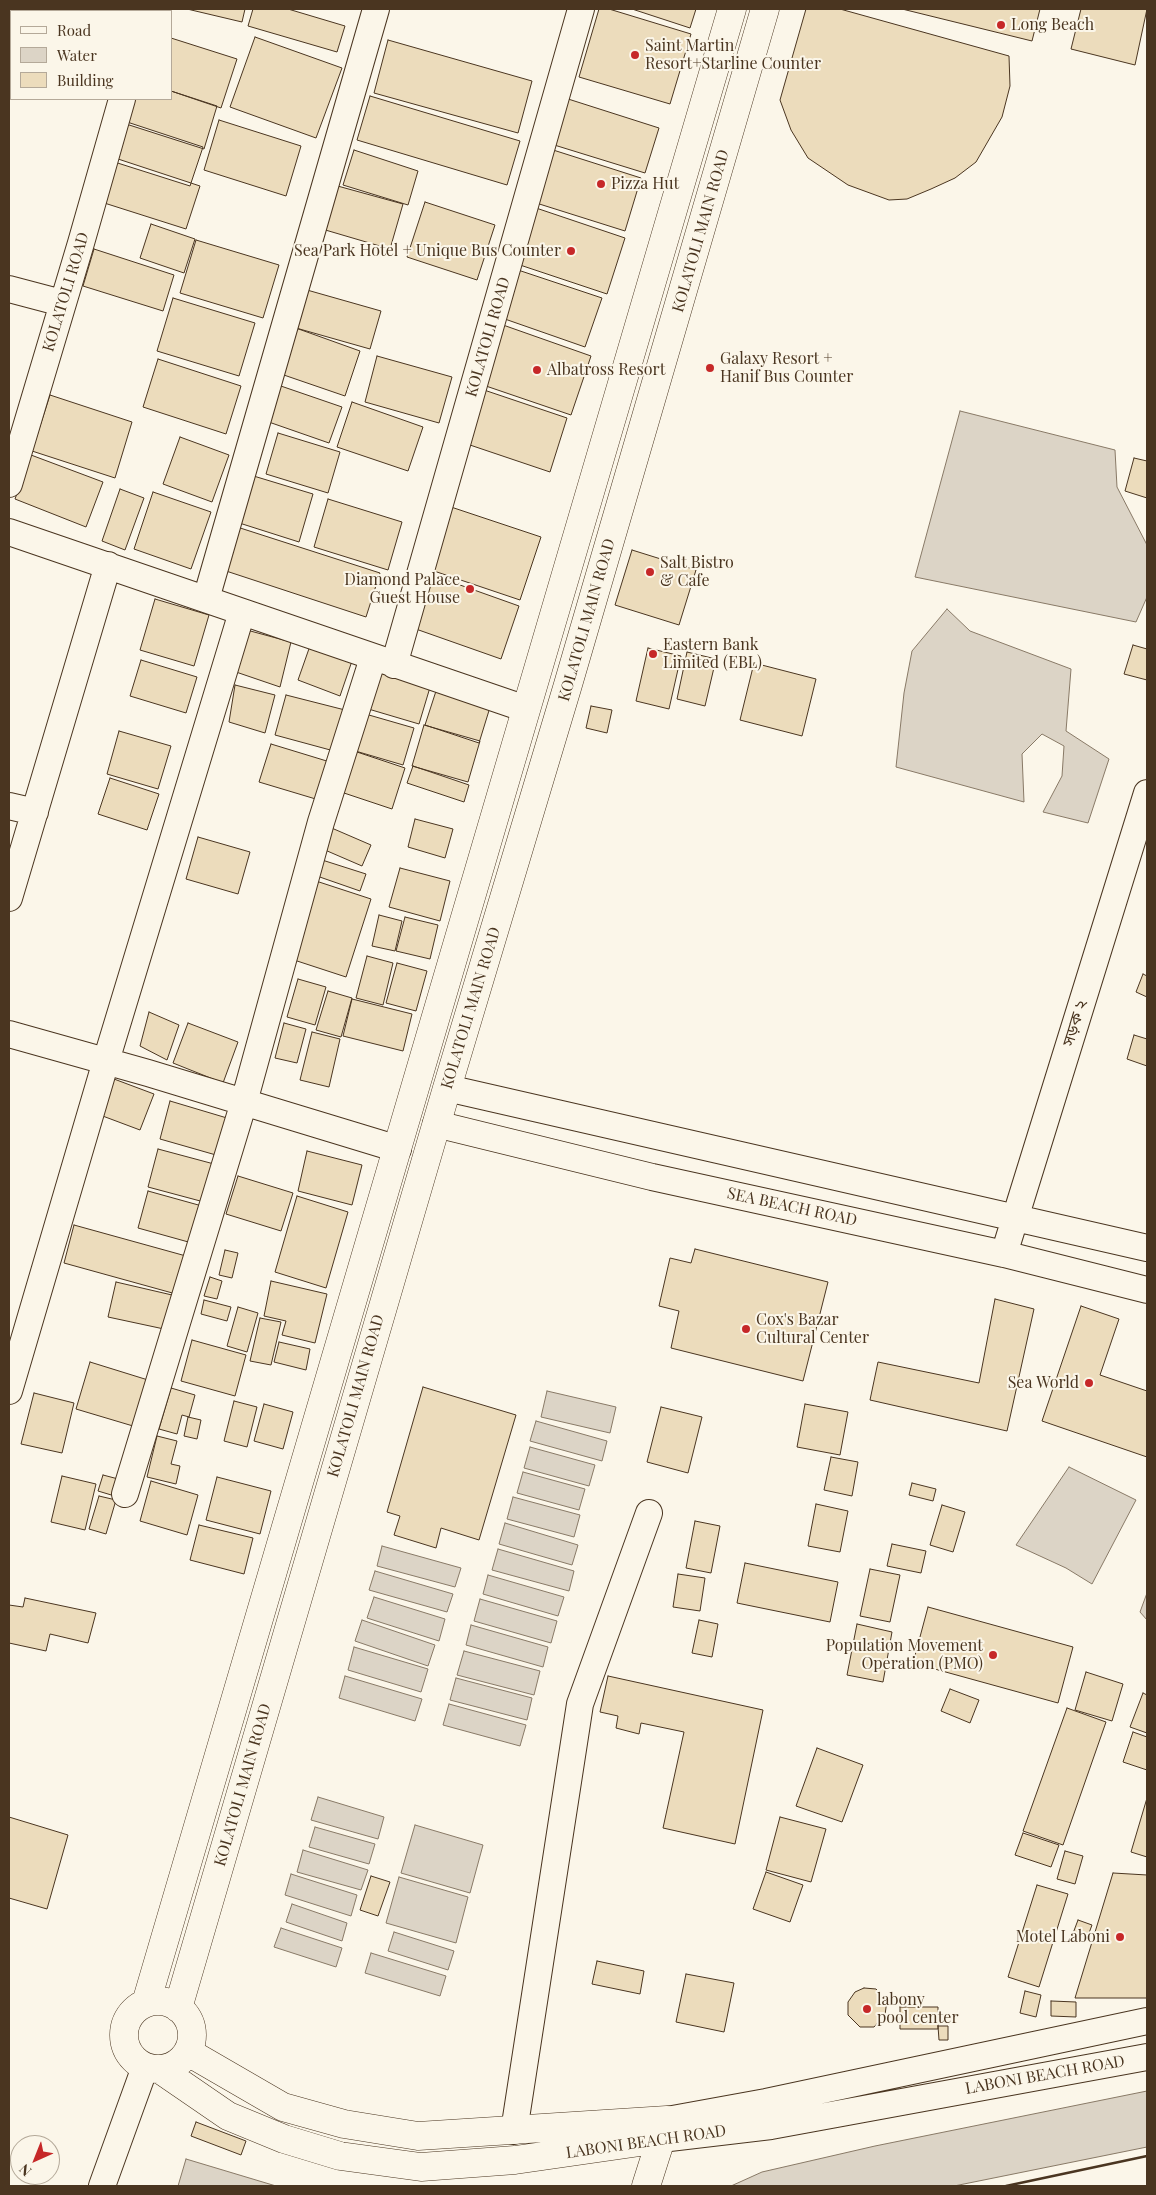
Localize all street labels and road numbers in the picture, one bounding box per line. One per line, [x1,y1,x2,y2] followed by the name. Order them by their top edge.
[669,147,733,315] street label: KOLATOLI MAIN ROAD
[39,230,93,354] street label: KOLATOLI ROAD
[462,275,514,399] street label: KOLATOLI ROAD
[555,536,619,704] street label: KOLATOLI MAIN ROAD
[437,925,505,1091] street label: KOLATOLI MAIN ROAD
[1059,997,1091,1049] street label: সড়ক ২
[725,1184,859,1230] street label: SEA BEACH ROAD
[324,1312,388,1480] street label: KOLATOLI MAIN ROAD
[211,1701,275,1869] street label: KOLATOLI MAIN ROAD
[964,2052,1126,2098] street label: LABONI BEACH ROAD
[565,2121,727,2163] street label: LABONI BEACH ROAD

